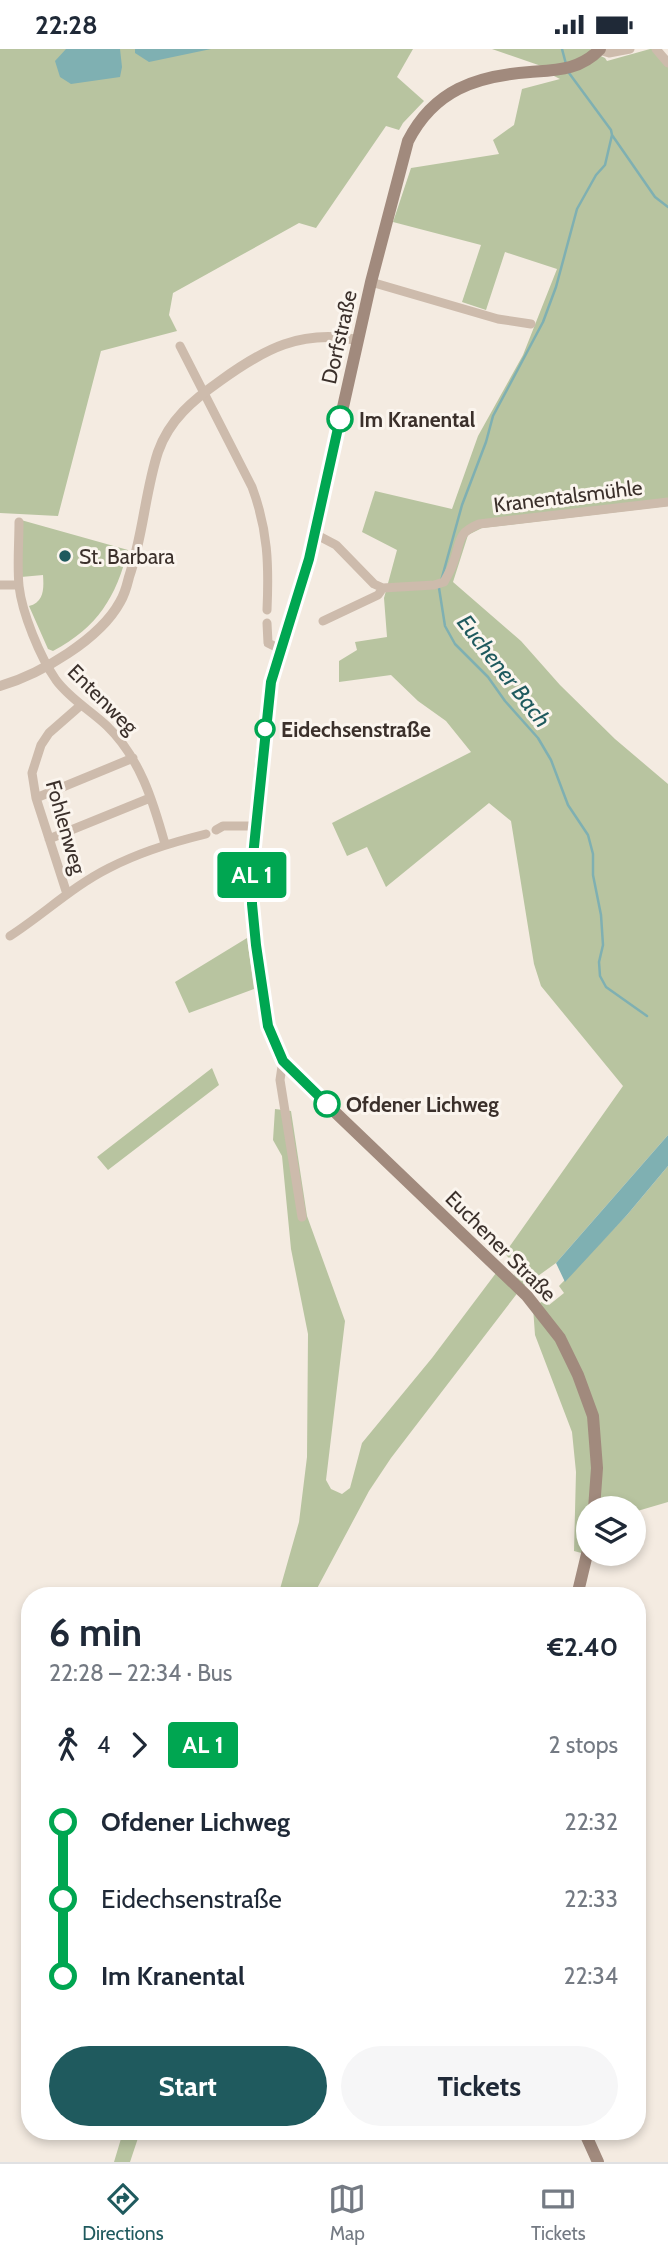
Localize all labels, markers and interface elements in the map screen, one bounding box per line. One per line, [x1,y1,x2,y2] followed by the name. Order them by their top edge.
[35,9,98,41] text: 22:28
[316,287,362,386] street label: Dorfstraße
[327,406,353,432] marker: Im Kranental
[359,407,476,432] place label: Im Kranental
[492,474,644,518] street label: Kranentalsmühle
[79,544,175,569] place label: St. Barbara
[57,548,73,564] marker: St. Barbara
[451,609,557,733] water label: Euchener Bach
[63,659,144,740] street label: Entenweg
[281,717,431,742] place label: Eidechsenstraße
[255,719,275,739] marker: Eidechsenstraße
[41,777,91,877] street label: Fohlenweg
[203,852,301,898] line badge: AL 1
[231,860,273,889] text: AL 1
[314,1091,340,1117] marker: Ofdener Lichweg
[346,1092,499,1117] place label: Ofdener Lichweg
[440,1185,562,1307] street label: Euchener Straße
[576,1496,646,1566] map controls
[576,1496,646,1566] button: layers
[49,1609,142,1656] text: 6 min
[547,1631,618,1663] text: €2.40
[49,1659,232,1687] text: 22:28 – 22:34 · Bus
[49,1726,87,1764] icon: walk
[120,1726,158,1764] icon: forward
[182,1730,224,1759] text: AL 1
[97,1731,110,1759] text: 4
[549,1731,618,1759] text: 2 stops
[101,1806,290,1838] text: Ofdener Lichweg
[565,1808,618,1836] text: 22:32
[101,1883,282,1915] text: Eidechsenstraße
[564,1885,618,1913] text: 22:33
[101,1960,245,1992] text: Im Kranental
[563,1962,618,1990] text: 22:34
[49,2046,327,2126] button: Start
[341,2046,618,2126] button: Tickets
[82,2180,164,2245] tab: Directions
[328,2180,366,2245] tab: Map
[531,2180,586,2245] tab: Tickets

